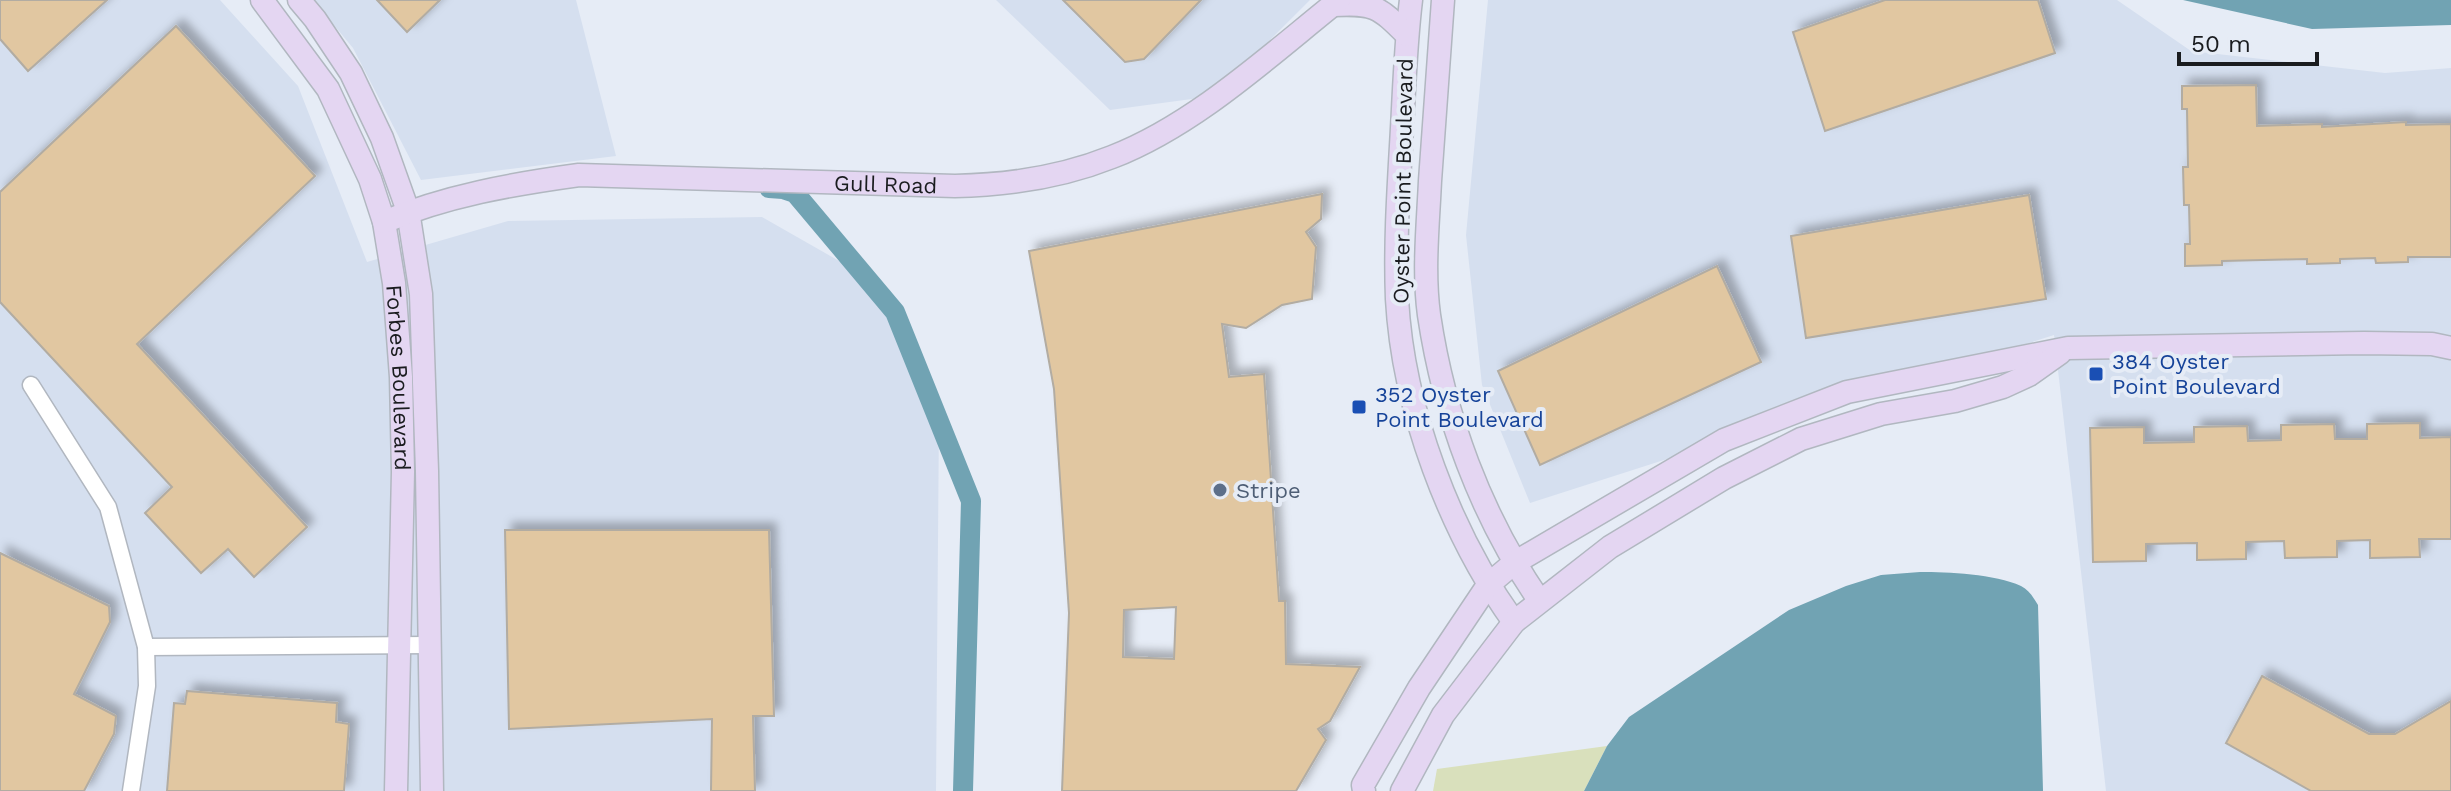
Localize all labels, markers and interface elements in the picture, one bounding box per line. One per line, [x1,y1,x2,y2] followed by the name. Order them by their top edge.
[2179,16,2317,66] scale bar
[2191,30,2251,58] text: 50 m
[1388,58,1418,304] street label: Oyster Point Boulevard
[834,170,938,198] street label: Gull Road
[382,284,415,471] street label: Forbes Boulevard
[2112,349,2281,399] place label: 384 Oyster Point Boulevard
[2087,365,2105,383] marker: 384 Oyster Point Boulevard
[1375,382,1544,432] place label: 352 Oyster Point Boulevard
[1350,398,1368,416] marker: 352 Oyster Point Boulevard
[1236,478,1301,503] place label: Stripe
[1211,481,1229,499] marker: Stripe

